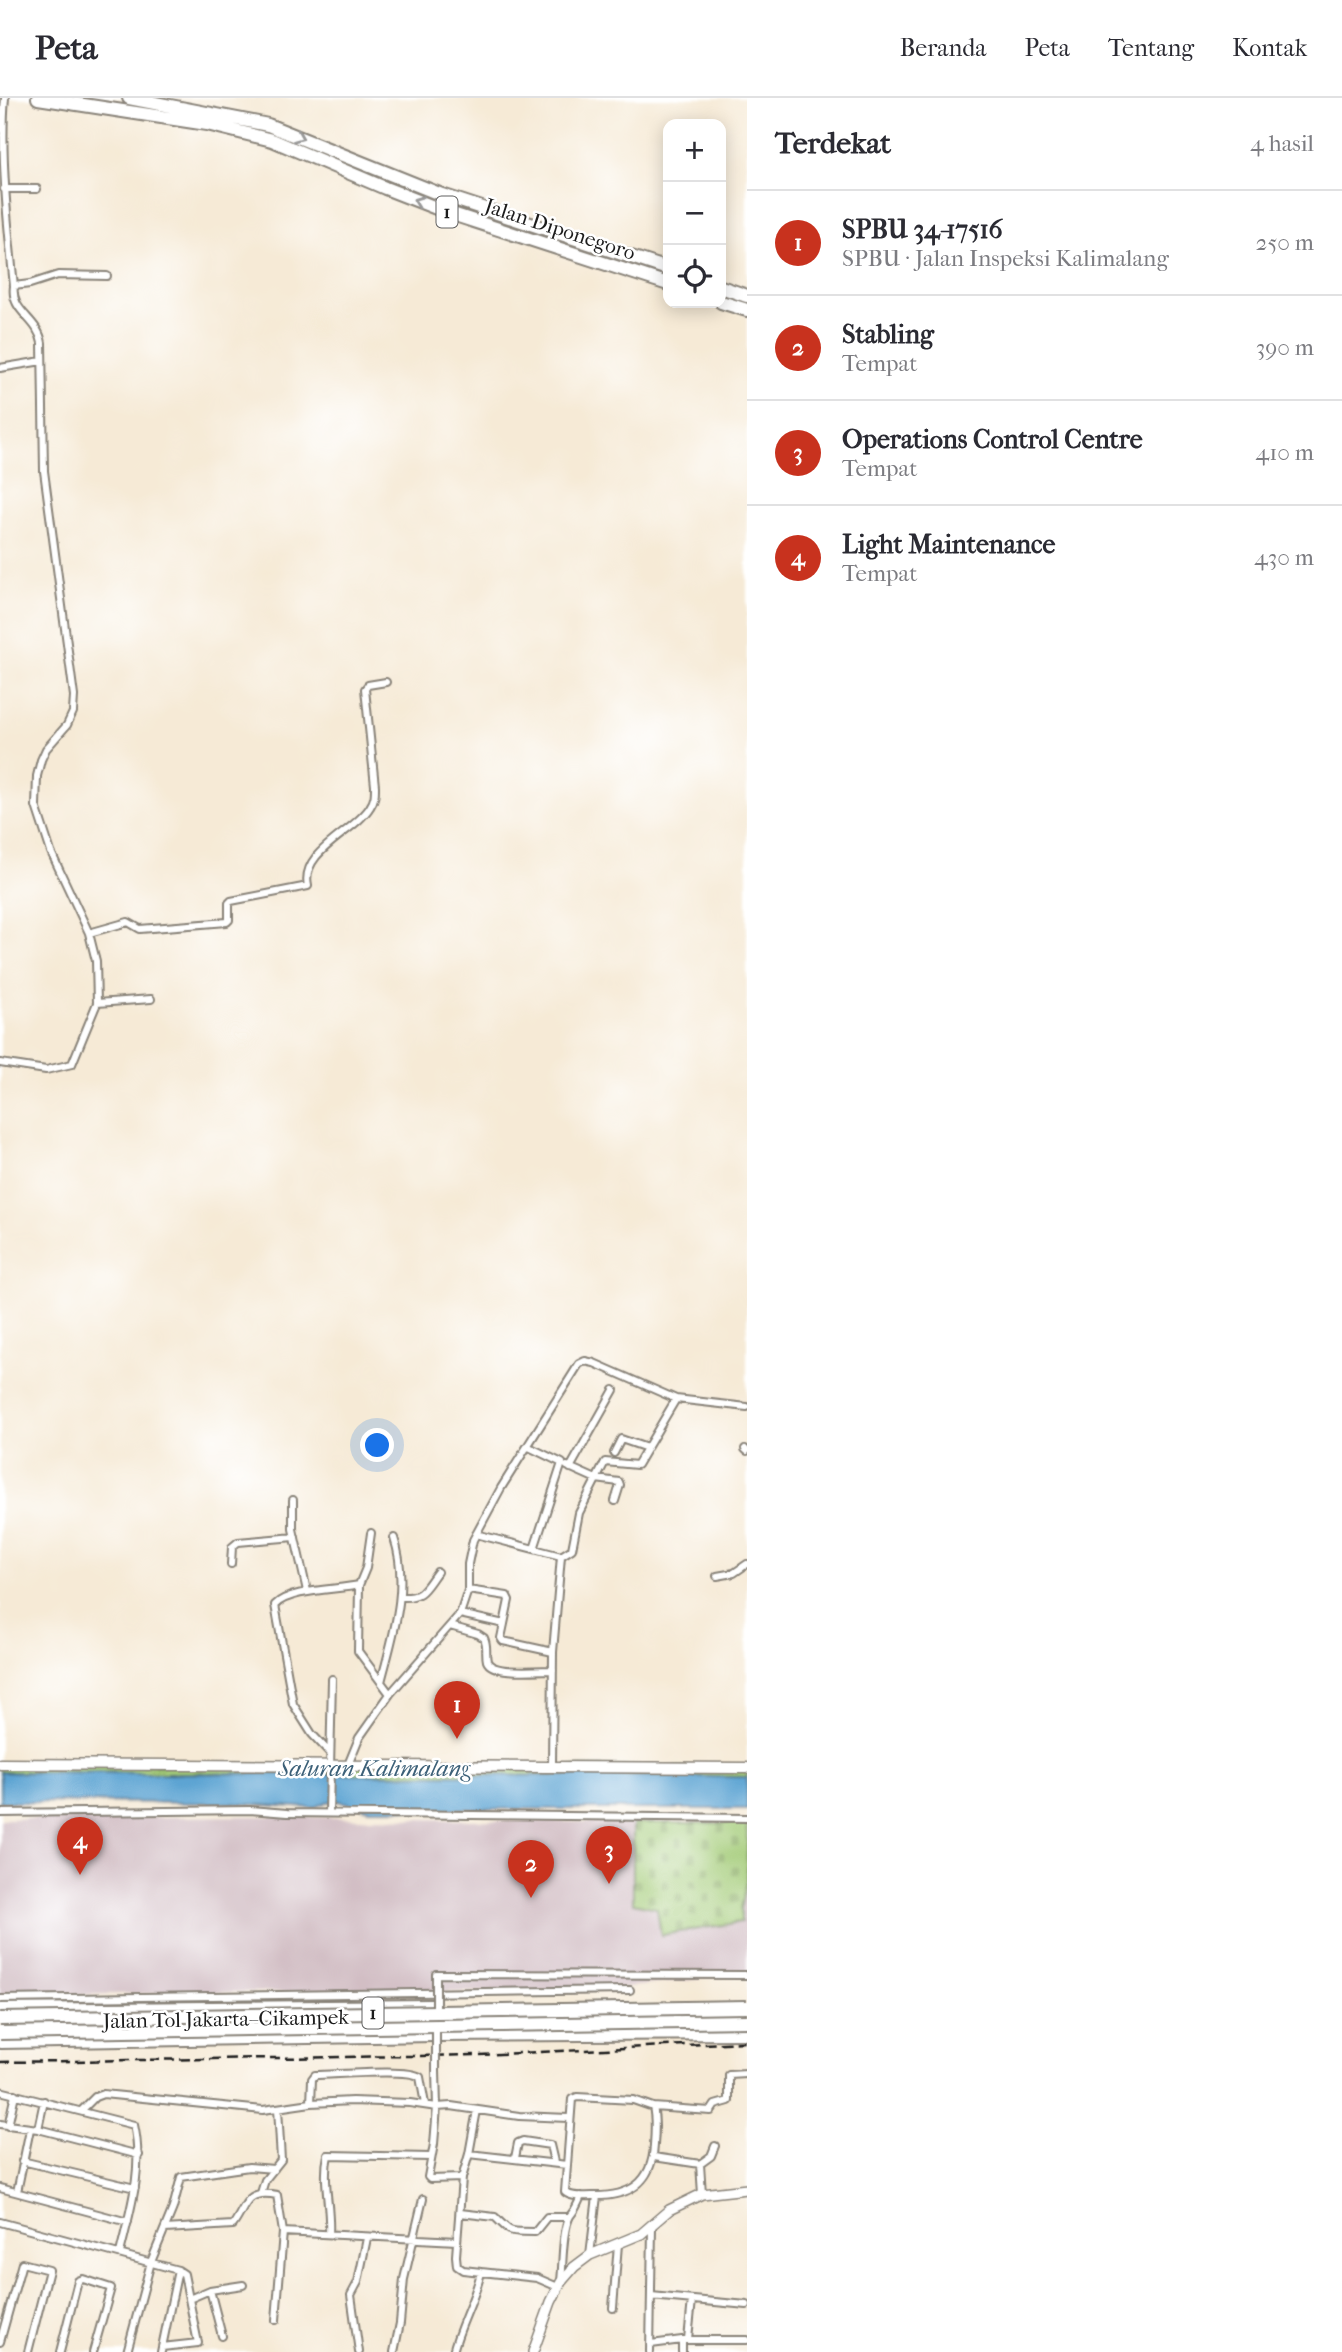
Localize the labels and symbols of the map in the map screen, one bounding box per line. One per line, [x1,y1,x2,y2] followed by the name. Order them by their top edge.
[292,129,305,143] one-way arrow
[480,193,638,265] street label: Jalan Diponegoro
[412,195,424,209] one-way arrow
[436,196,458,228] road number: 1
[360,1428,394,1462] your location
[434,1681,480,1739] pin: 1
[277,1755,471,1782] water label: Saluran Kalimalang
[57,1817,103,1875] pin: 4
[586,1826,632,1884] pin: 3
[508,1840,554,1898] pin: 2
[362,1997,384,2028] road number: 1
[101,2005,349,2033] street label: Jalan Tol Jakarta–Cikampek

